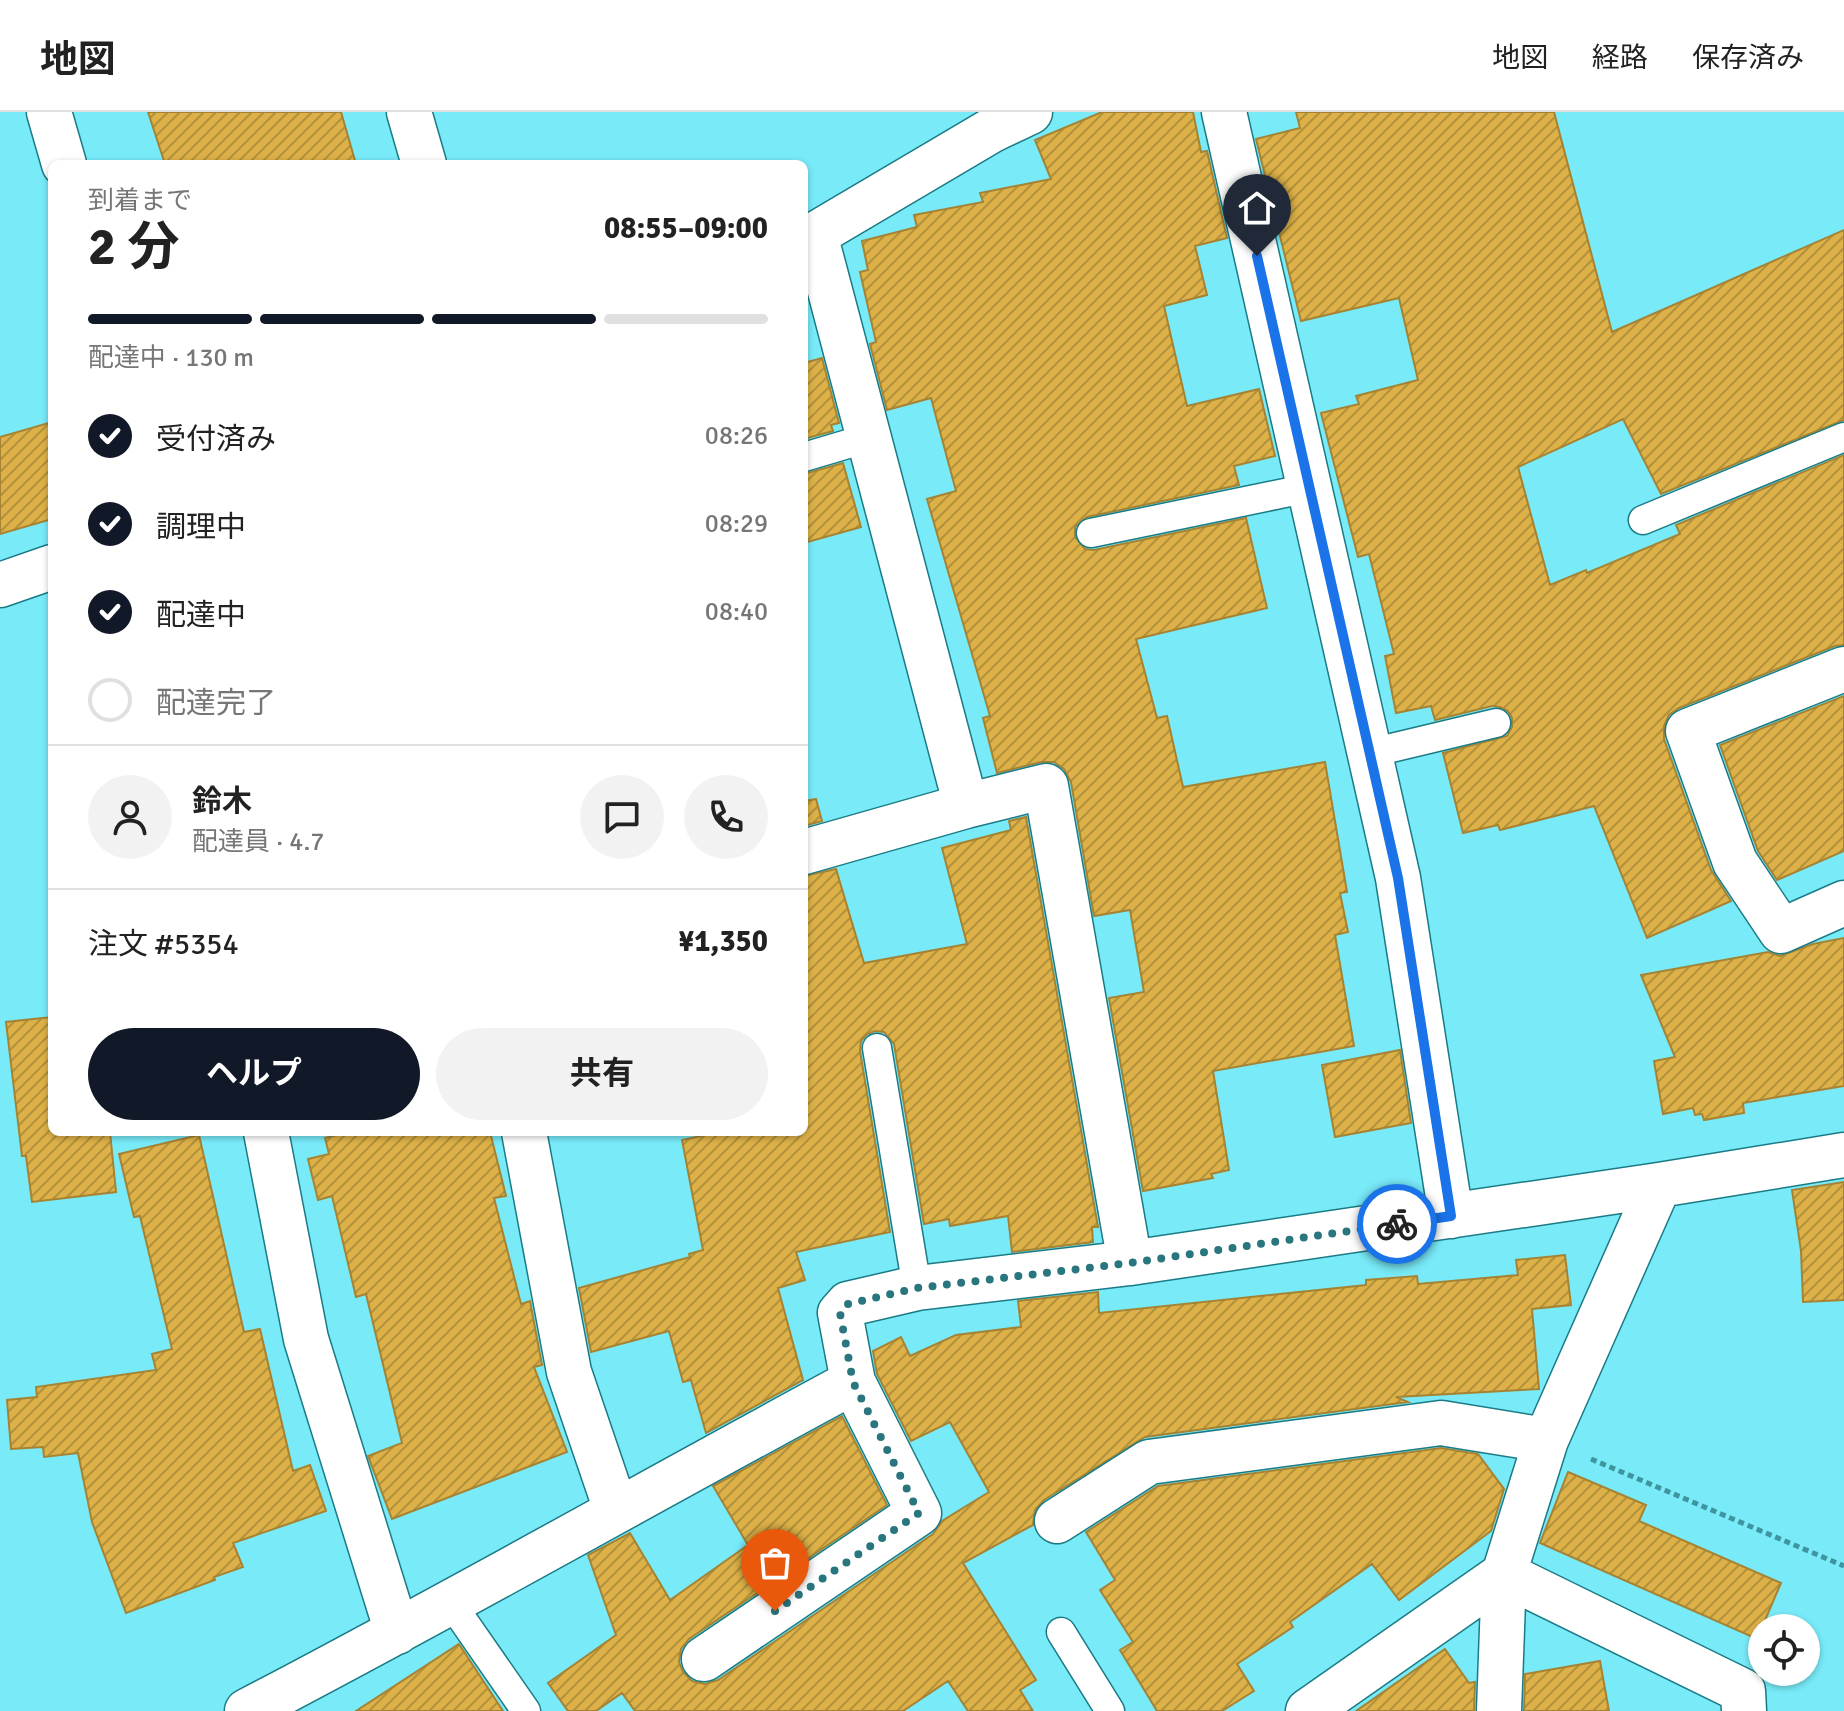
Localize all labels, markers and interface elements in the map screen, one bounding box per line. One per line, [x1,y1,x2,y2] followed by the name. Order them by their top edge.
[40,36,116,83] text: 地図
[1492,41,1548,75] text: 地図
[1592,41,1648,75] text: 経路
[1692,41,1804,75] text: 保存済み
[1223,174,1291,256] pin
[88,185,192,217] text: 到着まで
[1235,186,1279,230] icon: home
[604,210,768,247] text: 08:55–09:00
[88,215,180,279] text: 2 分
[88,342,254,374] text: 配達中 · 130 m
[88,414,132,458] icon: check
[705,420,768,452] text: 08:26
[156,421,276,458] text: 受付済み
[88,502,132,546] icon: check
[705,508,768,540] text: 08:29
[156,509,246,546] text: 調理中
[88,590,132,634] icon: check
[705,596,768,628] text: 08:40
[156,597,246,634] text: 配達中
[156,685,276,722] text: 配達完了
[88,775,172,859] button: person
[580,775,664,859] button: chat
[684,775,768,859] button: phone
[192,783,252,820] text: 鈴木
[192,826,324,858] text: 配達員 · 4.7
[678,923,768,960] text: ¥1,350
[88,926,239,963] text: 注文 #5354
[88,1028,420,1120] button: ヘルプ
[436,1028,768,1120] button: 共有
[1357,1184,1437,1264] courier
[1375,1202,1419,1246] icon: bike
[741,1529,809,1611] pin
[753,1541,797,1585] icon: bag
[1748,1614,1820,1686] map controls
[1748,1614,1820,1686] button: locate

